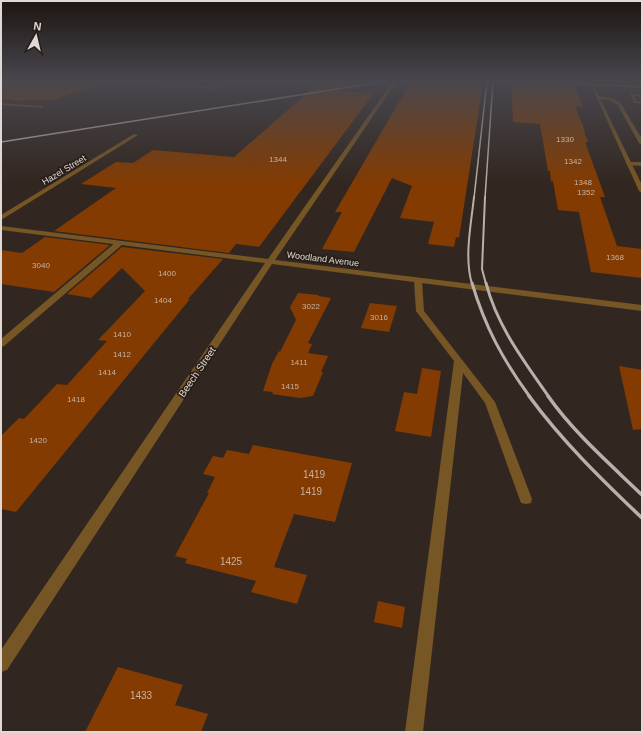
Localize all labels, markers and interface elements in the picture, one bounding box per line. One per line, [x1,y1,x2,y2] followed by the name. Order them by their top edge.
[16,16,56,56] north arrow
[33,20,42,33] text: N
[556,135,574,144] house number: 1330
[40,153,88,187] street label: Hazel Street
[269,155,287,164] house number: 1344
[564,157,582,166] house number: 1342
[574,178,592,187] house number: 1348
[577,188,595,197] house number: 1352
[286,250,360,268] street label: Woodland Avenue
[606,253,624,262] house number: 1368
[32,261,50,270] house number: 3040
[158,269,176,278] house number: 1400
[154,296,172,305] house number: 1404
[302,302,320,311] house number: 3022
[370,313,388,322] house number: 3016
[113,330,131,339] house number: 1410
[176,345,218,399] street label: Beech Street
[113,350,131,359] house number: 1412
[290,358,308,367] house number: 1411
[98,368,116,377] house number: 1414
[281,382,299,391] house number: 1415
[67,395,85,404] house number: 1418
[29,436,47,445] house number: 1420
[303,469,326,480] house number: 1419
[300,486,323,497] house number: 1419
[220,556,243,567] house number: 1425
[130,690,153,701] house number: 1433

